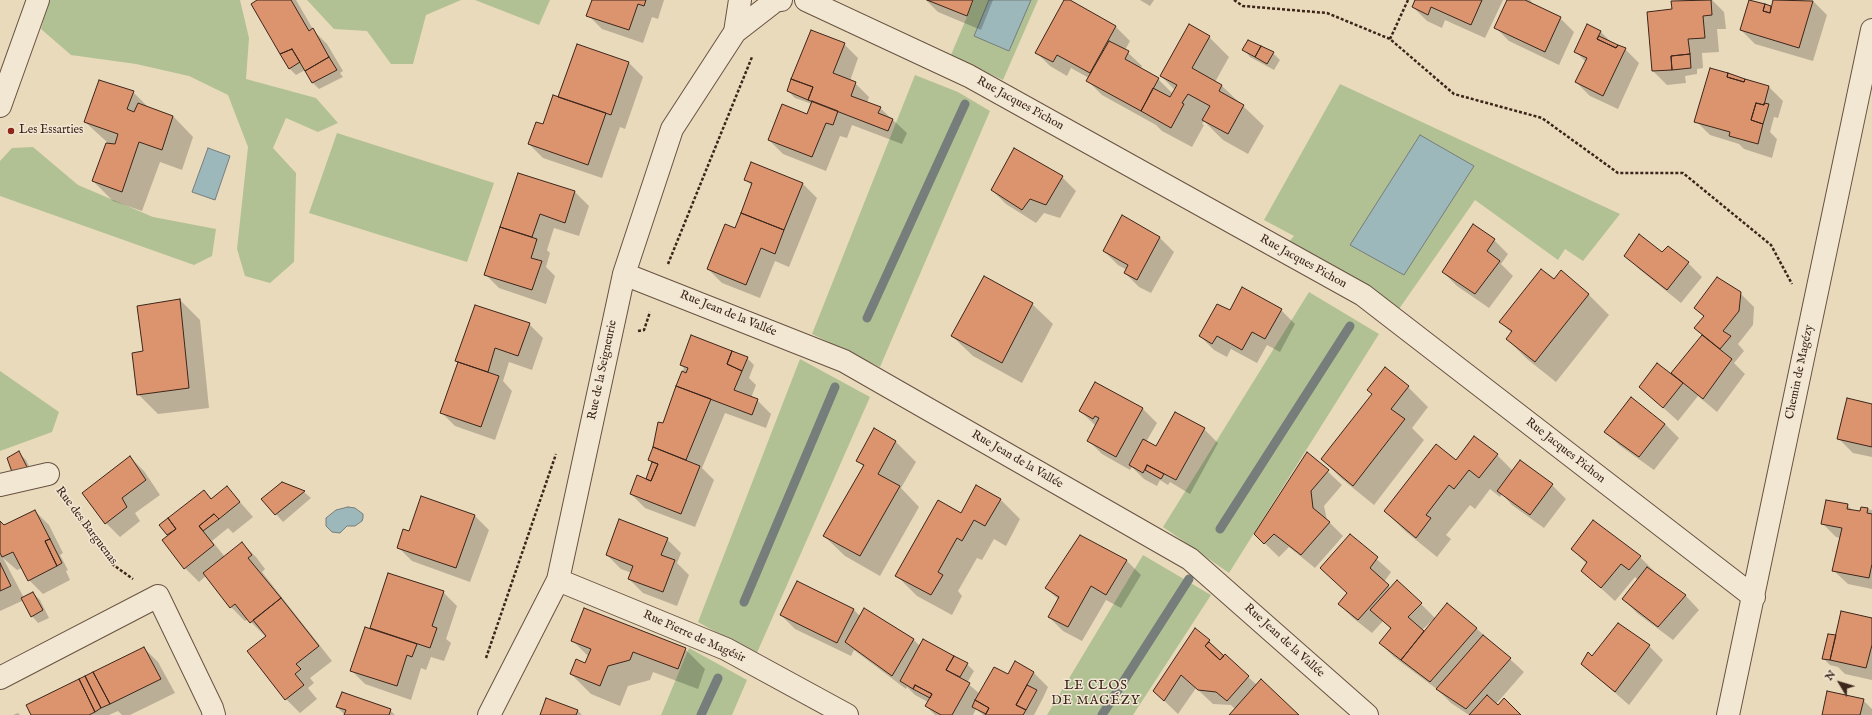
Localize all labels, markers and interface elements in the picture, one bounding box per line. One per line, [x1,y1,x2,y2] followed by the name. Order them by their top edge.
[974,74,1066,134] street label: Rue Jacques Pichon
[19,124,83,138] place label: Les Essarties
[6,126,16,136] marker: Les Essarties
[1257,232,1349,292] street label: Rue Jacques Pichon
[677,288,779,340] street label: Rue Jean de la Vallée
[585,319,621,421] street label: Rue de la Seigneurie
[1783,323,1817,421] street label: Chemin de Magézy
[1522,415,1608,487] street label: Rue Jacques Pichon
[969,428,1065,492] street label: Rue Jean de la Vallée
[52,484,120,568] street label: Rue des Barguenas
[1241,601,1327,681] street label: Rue Jean de la Vallée
[640,608,748,666] street label: Rue Pierre de Magésir
[1820,663,1860,703] north arrow
[1822,668,1839,684] text: N
[1051,678,1141,709] district label: LE CLOS DE MAGÉZY

